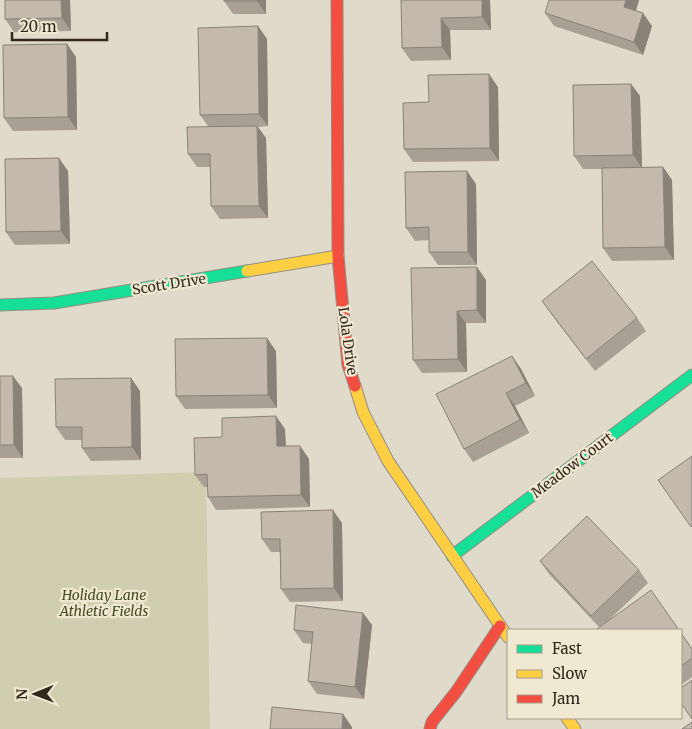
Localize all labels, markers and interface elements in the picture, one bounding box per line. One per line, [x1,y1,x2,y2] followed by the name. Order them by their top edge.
[12,10,108,42] scale bar
[20,17,57,36] text: 20 m
[131,269,207,299] street label: Scott Drive
[334,306,362,376] street label: Lola Drive
[527,428,617,502] street label: Meadow Court
[59,586,149,620] park label: Holiday Lane Athletic Fields
[507,629,682,719] legend
[552,639,582,658] text: Fast
[552,664,587,683] text: Slow
[10,669,60,719] north arrow
[13,689,31,700] text: N
[551,689,580,708] text: Jam

